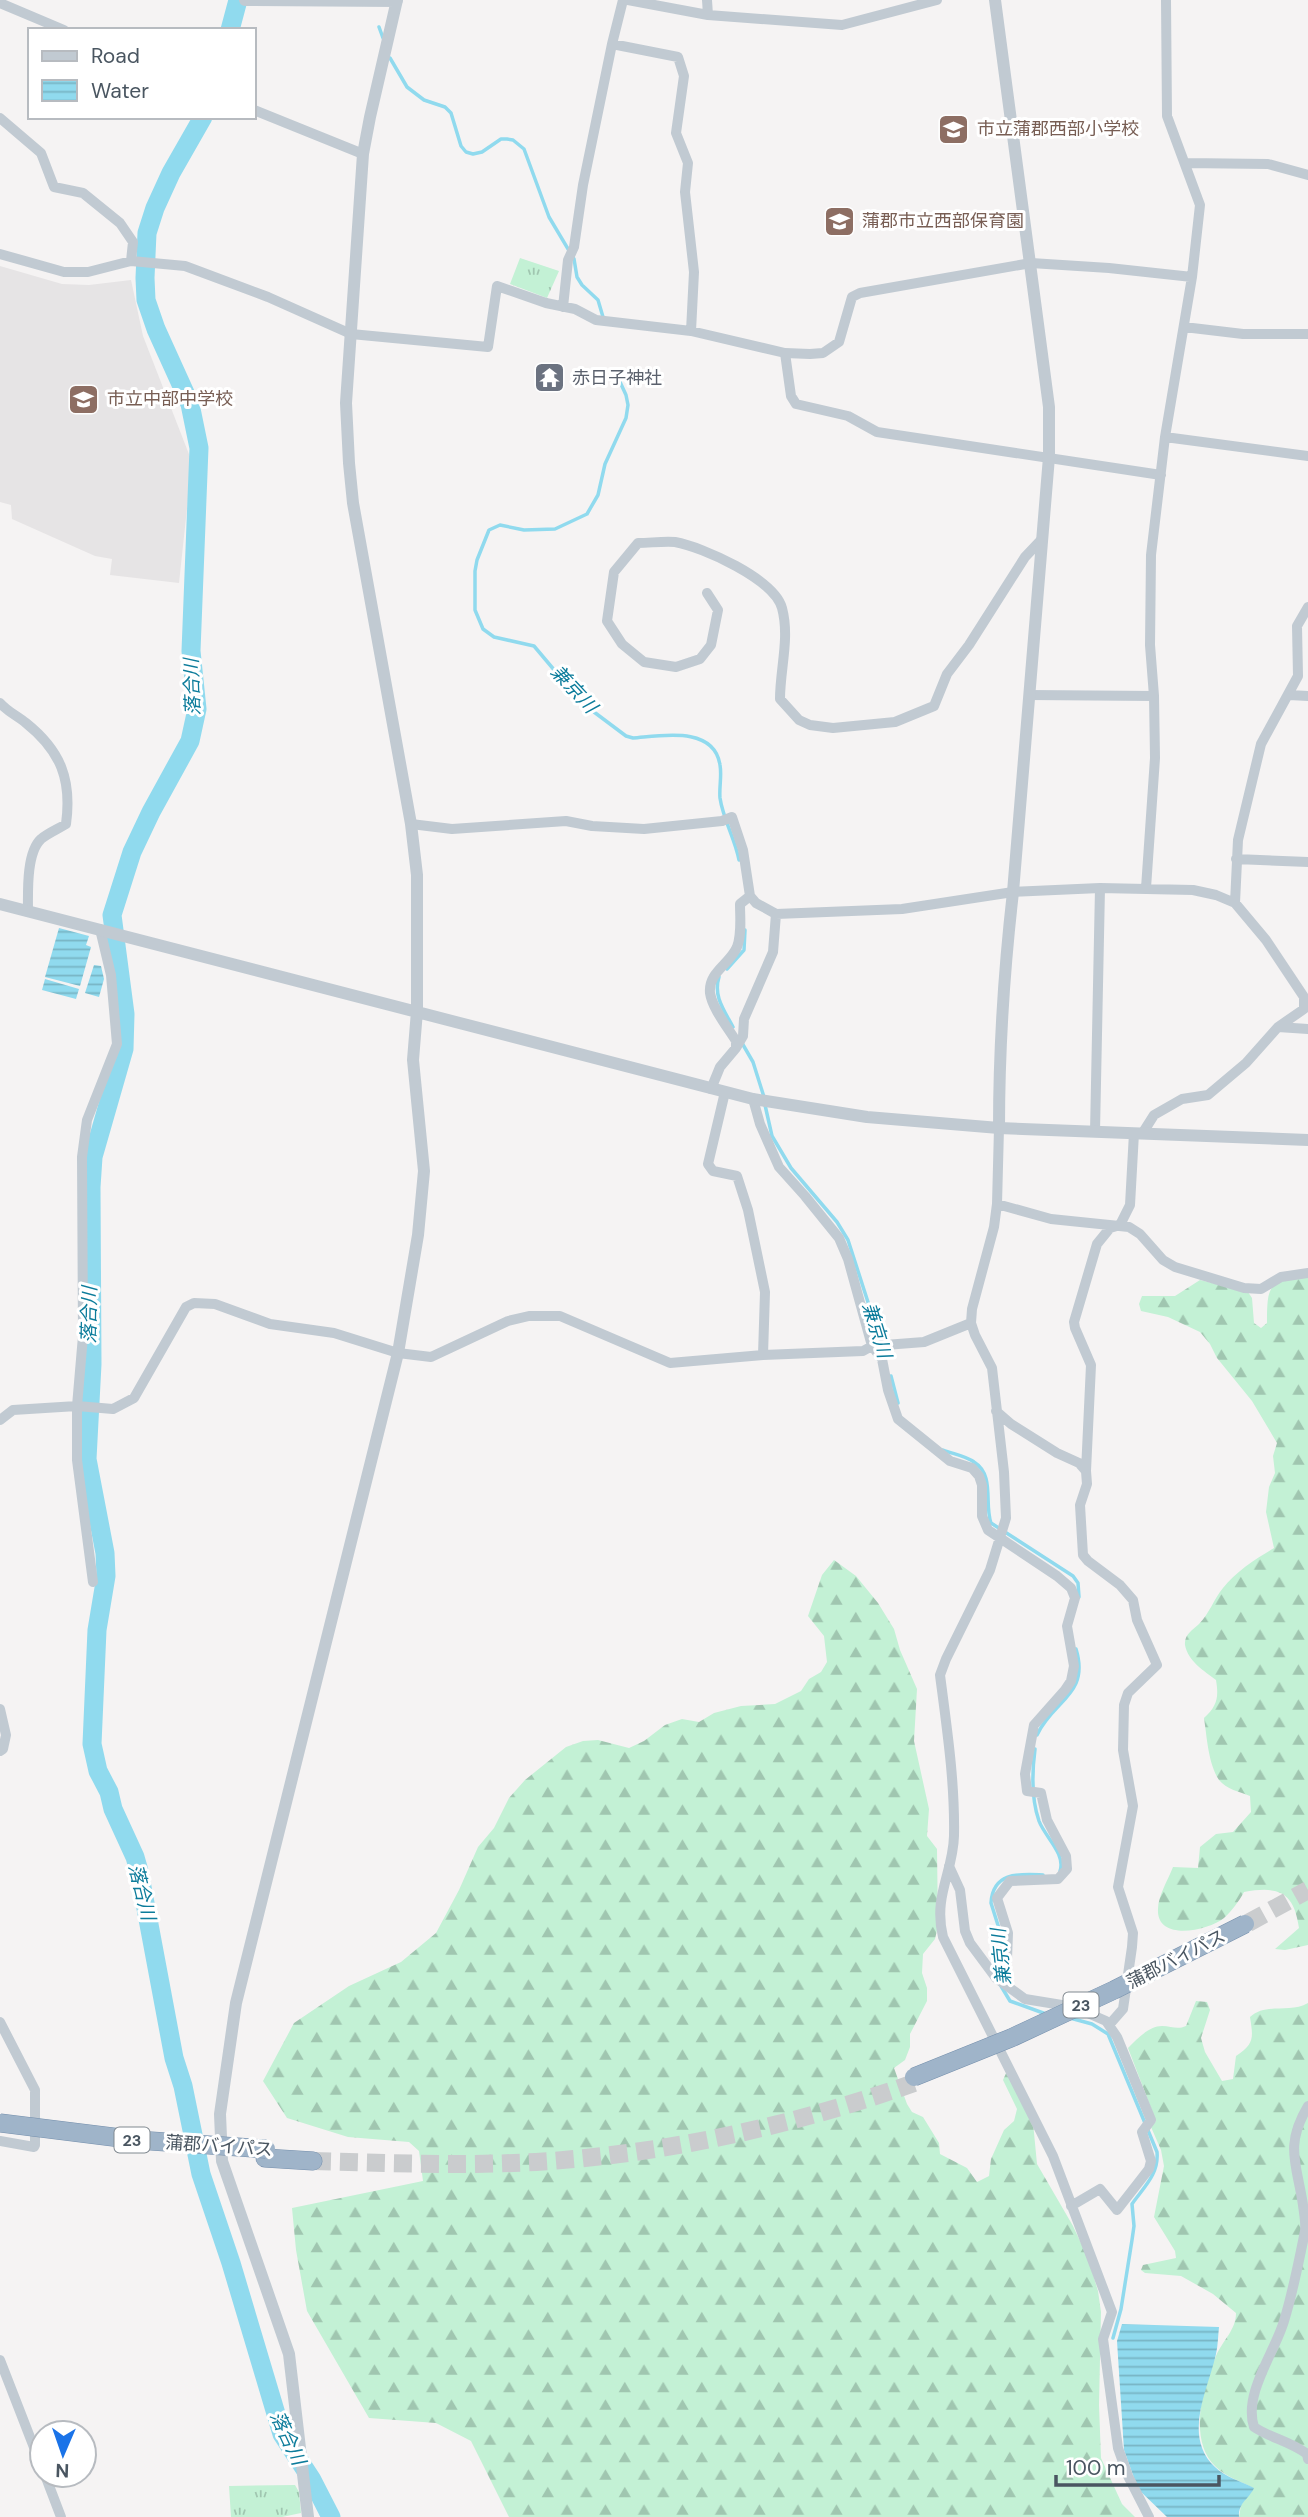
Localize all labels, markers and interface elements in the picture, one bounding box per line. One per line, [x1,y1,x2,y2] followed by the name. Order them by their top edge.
[28,28,256,119] legend
[91,42,140,70] text: Road
[91,77,149,105] text: Water
[937,112,971,146] school or university icon: 市立蒲郡西部小学校
[977,117,1139,141] place label: 市立蒲郡西部小学校
[822,204,856,238] school or university icon: 蒲郡市立西部保育園
[862,209,1024,233] place label: 蒲郡市立西部保育園
[532,361,566,395] temple icon: 赤日子神社
[572,366,662,390] place label: 赤日子神社
[67,382,101,416] school or university icon: 市立中部中学校
[107,387,233,411] place label: 市立中部中学校
[178,656,205,716] water label: 落合川
[545,660,604,720] water label: 兼京川
[76,1284,102,1344] water label: 落合川
[857,1299,898,1363] water label: 兼京川
[123,1861,162,1925] water label: 落合川
[1123,1924,1229,1994] street label: 蒲郡バイパス
[985,1925,1016,1987] water label: 兼京川
[1064,1993,1098,2018] road number: 23
[114,2128,150,2152] road number: 23
[164,2130,274,2162] street label: 蒲郡バイパス
[265,2407,312,2471] water label: 落合川
[28,2419,98,2489] north arrow
[1056,2444,1219,2488] scale bar
[1066,2454,1126,2482] text: 100 m
[55,2458,70,2483] text: N

